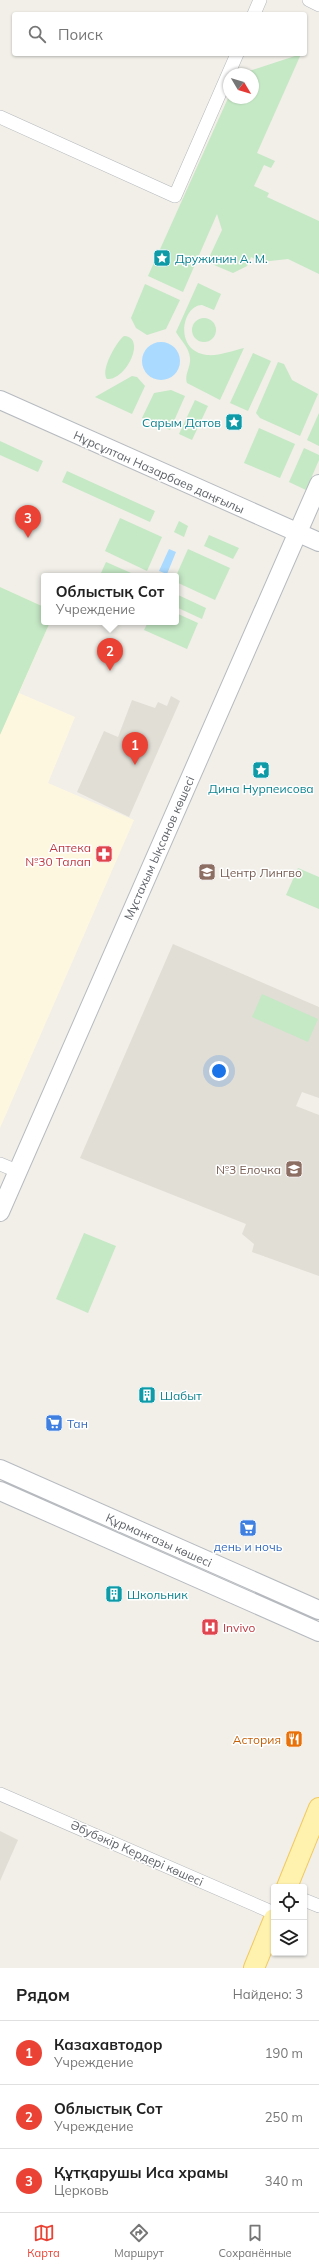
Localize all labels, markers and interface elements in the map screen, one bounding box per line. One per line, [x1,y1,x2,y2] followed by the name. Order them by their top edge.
[12,12,307,56] search box
[26,23,48,45] icon: search
[58,25,103,44] text: Поиск
[223,68,259,104] north arrow
[152,248,172,268] place icon: Дружинин А. М.
[175,251,268,266] place label: Дружинин А. М.
[224,412,244,432] place icon: Сарым Датов
[142,415,221,430] place label: Сарым Датов
[71,427,247,517] street label: Нұрсұлтан Назарбаев даңғылы
[15,505,41,538] pin: 3
[41,573,179,625] popup
[56,582,164,601] text: Облыстық Сот
[56,601,135,617] text: Учреждение
[97,638,123,671] pin: 2
[122,732,148,765] pin: 1
[251,760,271,780] place icon: Дина Нурпеисова
[120,774,198,922] street label: Мұстахым Ықсанов көшесі
[208,781,314,796] place label: Дина Нурпеисова
[25,840,91,869] place label: Аптека №30 Талап
[94,844,114,864] pharmacy icon: Аптека №30 Талап
[197,862,217,882] school or university icon: Центр Лингво
[220,865,302,880] place label: Центр Лингво
[209,1061,229,1081] your location
[284,1159,304,1179] school or university icon: №3 Елочка
[216,1162,281,1177] place label: №3 Елочка
[137,1385,157,1405] building icon: Шабыт
[160,1388,202,1403] place label: Шабыт
[44,1413,64,1433] supermarket icon: Тан
[67,1416,88,1431] place label: Тан
[104,1510,214,1570] street label: Құрманғазы көшесі
[238,1518,258,1538] supermarket icon: день и ночь
[214,1539,283,1554] place label: день и ночь
[104,1584,124,1604] building icon: Школьник
[127,1587,188,1602] place label: Школьник
[200,1617,220,1637] hospital icon: Invivo
[223,1620,256,1635] place label: Invivo
[284,1729,304,1749] restaurant icon: Астория
[233,1732,281,1747] place label: Астория
[68,1817,206,1889] street label: Әбубәкір Кердері көшесі
[271,1884,307,1956] map controls
[271,1884,307,1920] button: locate
[271,1920,307,1956] button: layers
[16,1984,70,2005] text: Рядом
[233,1986,303,2002] text: Найдено: 3
[54,2035,162,2054] text: Казахавтодор
[25,2045,33,2061] text: 1
[265,2045,303,2061] text: 190 m
[54,2054,133,2070] text: Учреждение
[54,2099,162,2118] text: Облыстық Сот
[25,2109,33,2125] text: 2
[265,2109,303,2125] text: 250 m
[54,2118,133,2134] text: Учреждение
[54,2163,228,2182] text: Құтқарушы Иса храмы
[25,2173,33,2189] text: 3
[265,2173,303,2189] text: 340 m
[54,2182,109,2198] text: Церковь
[27,2222,60,2260] tab: Карта
[114,2222,164,2260] tab: Маршрут
[218,2222,292,2260] tab: Сохранённые

